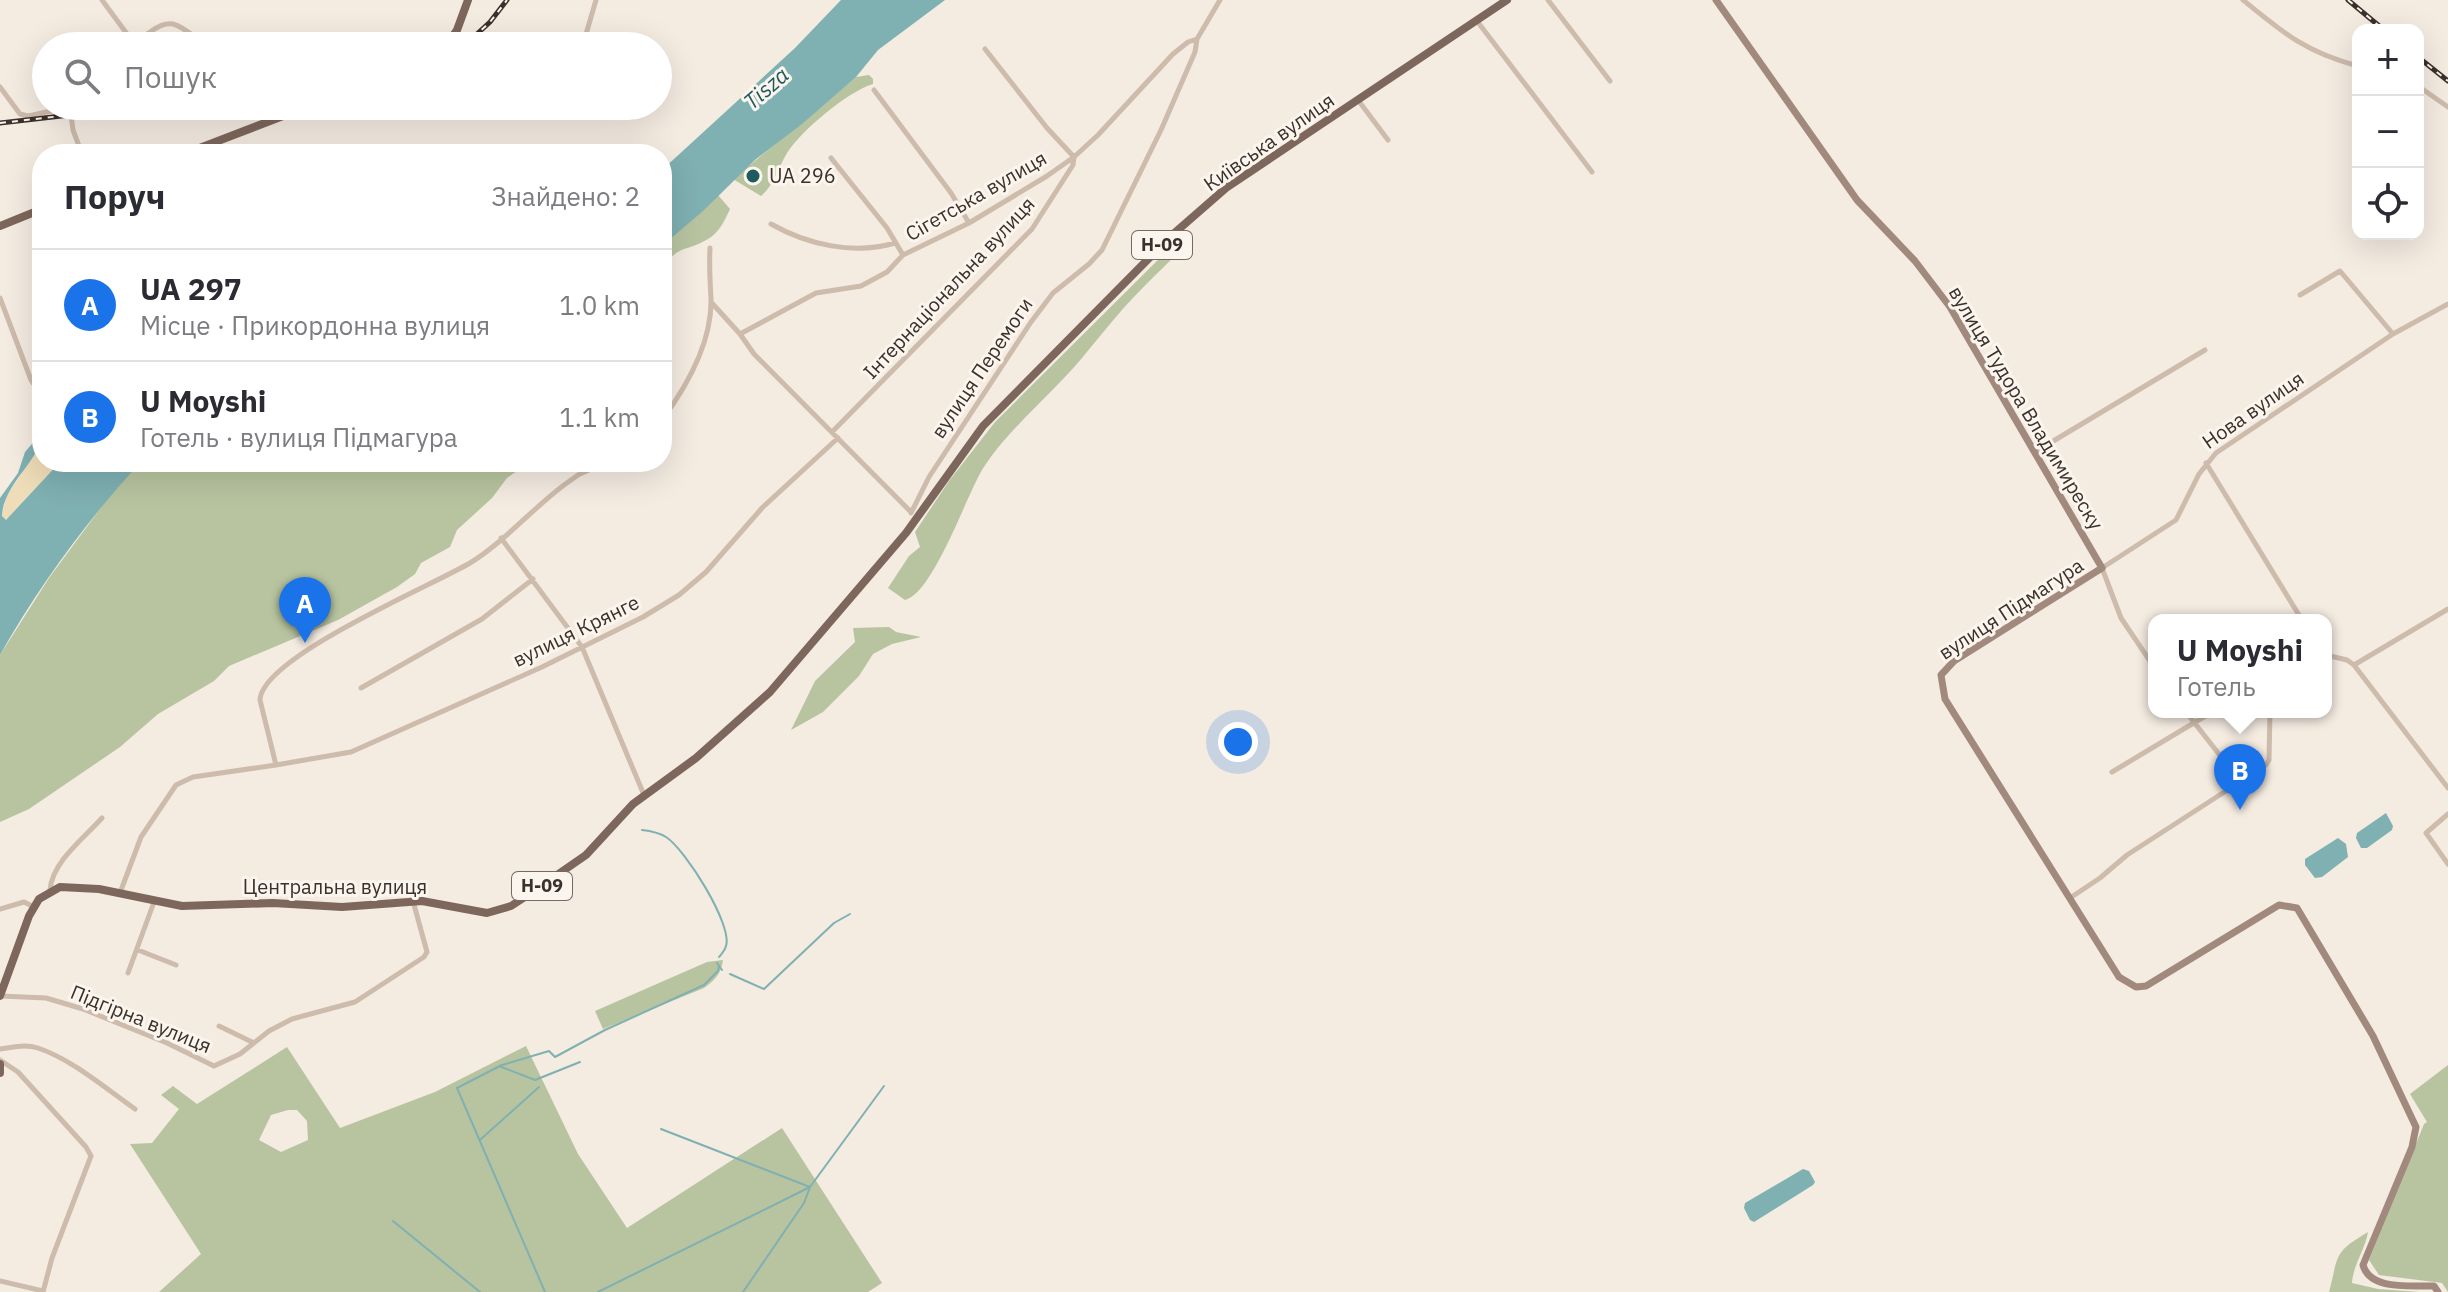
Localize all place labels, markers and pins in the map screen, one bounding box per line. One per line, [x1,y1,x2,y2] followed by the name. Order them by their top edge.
[769,162,836,189] place label: UA 296
[744,167,762,185] marker: UA 296
[279,577,331,643] pin: A
[2214,744,2266,810] pin: B

